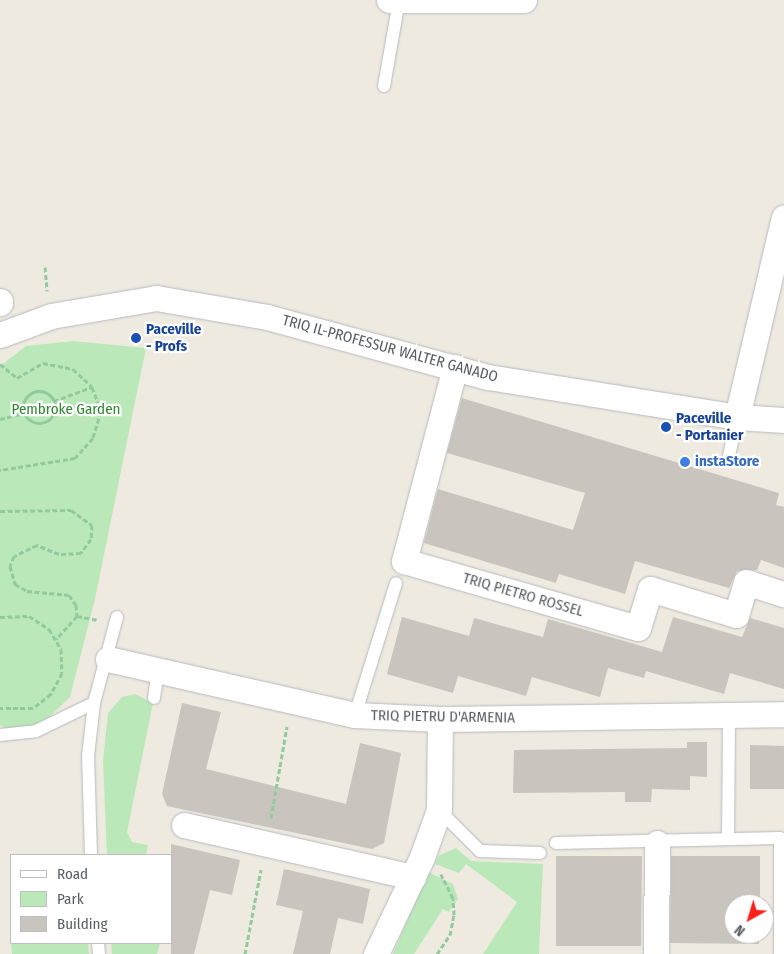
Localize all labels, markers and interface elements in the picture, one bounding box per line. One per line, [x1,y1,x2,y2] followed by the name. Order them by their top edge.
[280,312,500,386] street label: TRIQ IL-PROFESSUR WALTER GANADO
[146,320,201,355] place label: Paceville - Profs
[130,332,142,344] marker: Paceville - Profs
[12,401,120,419] park label: Pembroke Garden
[676,409,743,444] place label: Paceville - Portanier
[660,421,672,433] marker: Paceville - Portanier
[695,453,759,471] place label: instaStore
[679,456,691,468] marker: instaStore
[461,569,585,621] street label: TRIQ PIETRO ROSSEL
[371,707,515,727] street label: TRIQ PIETRU D'ARMENIA
[10,854,172,944] legend
[57,865,88,883] text: Road
[57,890,84,908] text: Park
[724,894,774,944] north arrow
[57,915,108,933] text: Building
[731,921,748,940] text: N

